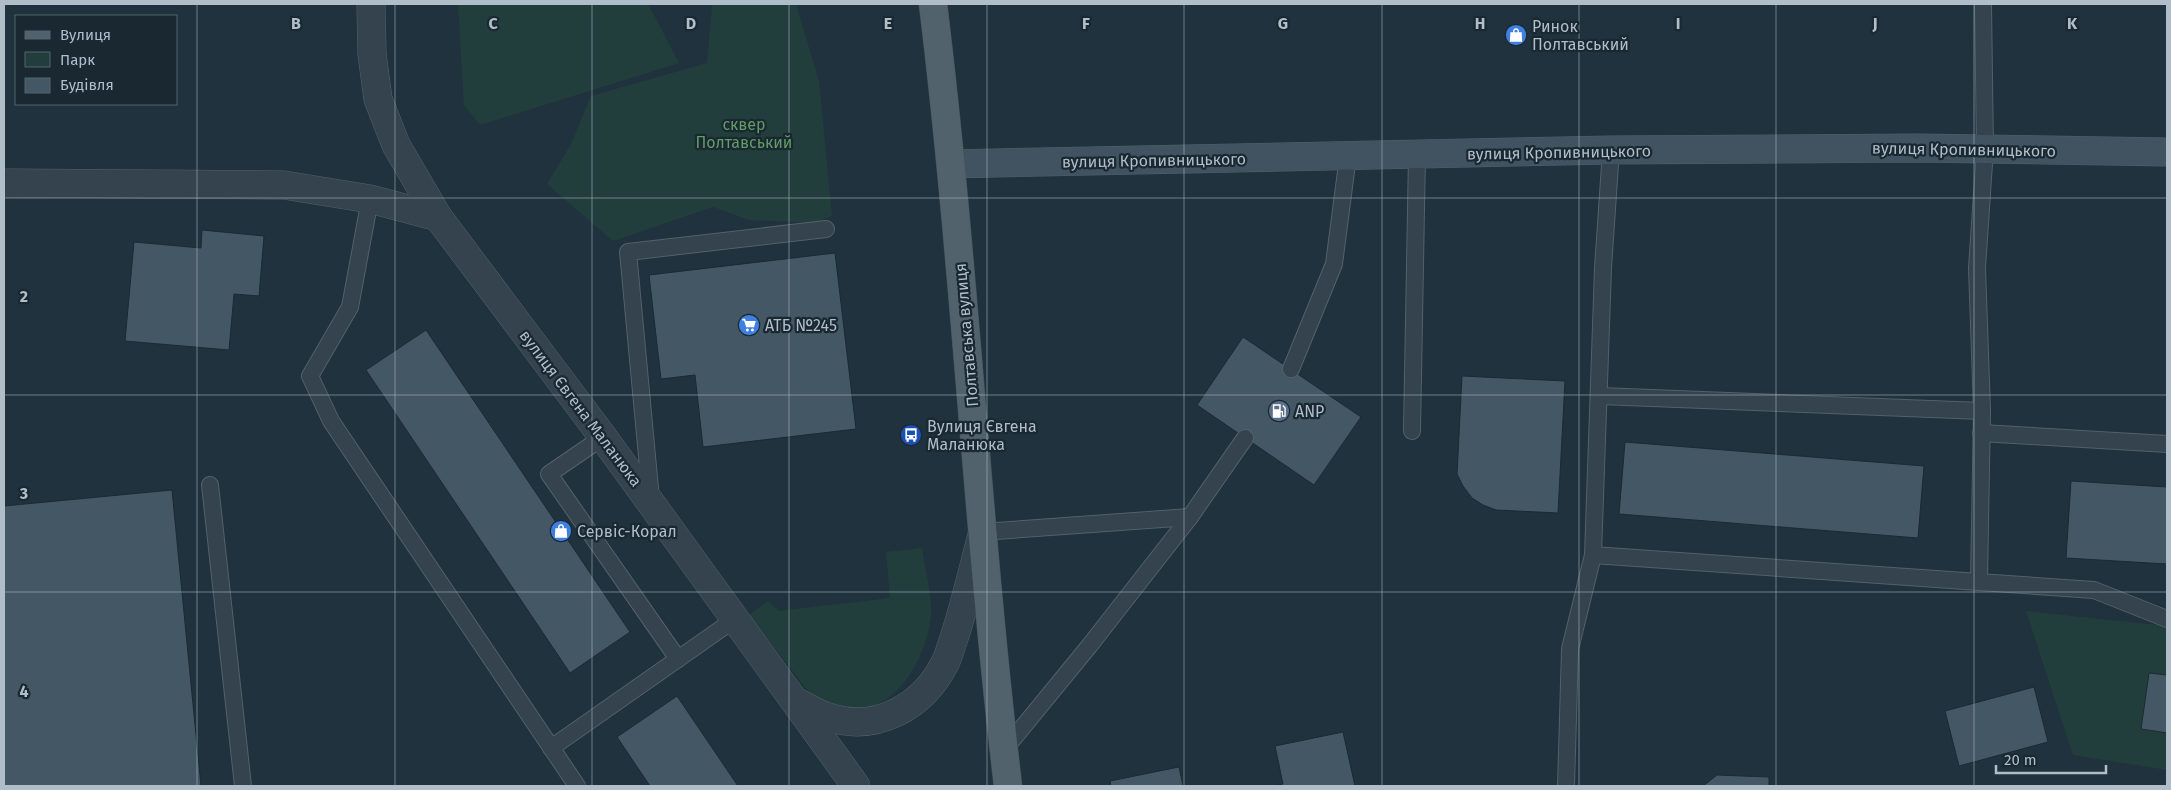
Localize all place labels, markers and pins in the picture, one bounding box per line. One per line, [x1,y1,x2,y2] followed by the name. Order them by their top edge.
[1532,17,1629,54] place label: Ринок Полтавський
[1504,23,1528,47] shop icon: Ринок Полтавський
[737,313,761,337] supermarket icon: АТБ №245
[765,316,837,335] place label: АТБ №245
[1267,399,1291,423] fuel station icon: ANP
[1295,402,1324,421] place label: ANP
[927,417,1037,454] place label: Вулиця Євгена Маланюка
[899,423,923,447] bus stop icon: Вулиця Євгена Маланюка
[549,519,573,543] shop icon: Сервіс-Корал
[577,522,677,541] place label: Сервіс-Корал

